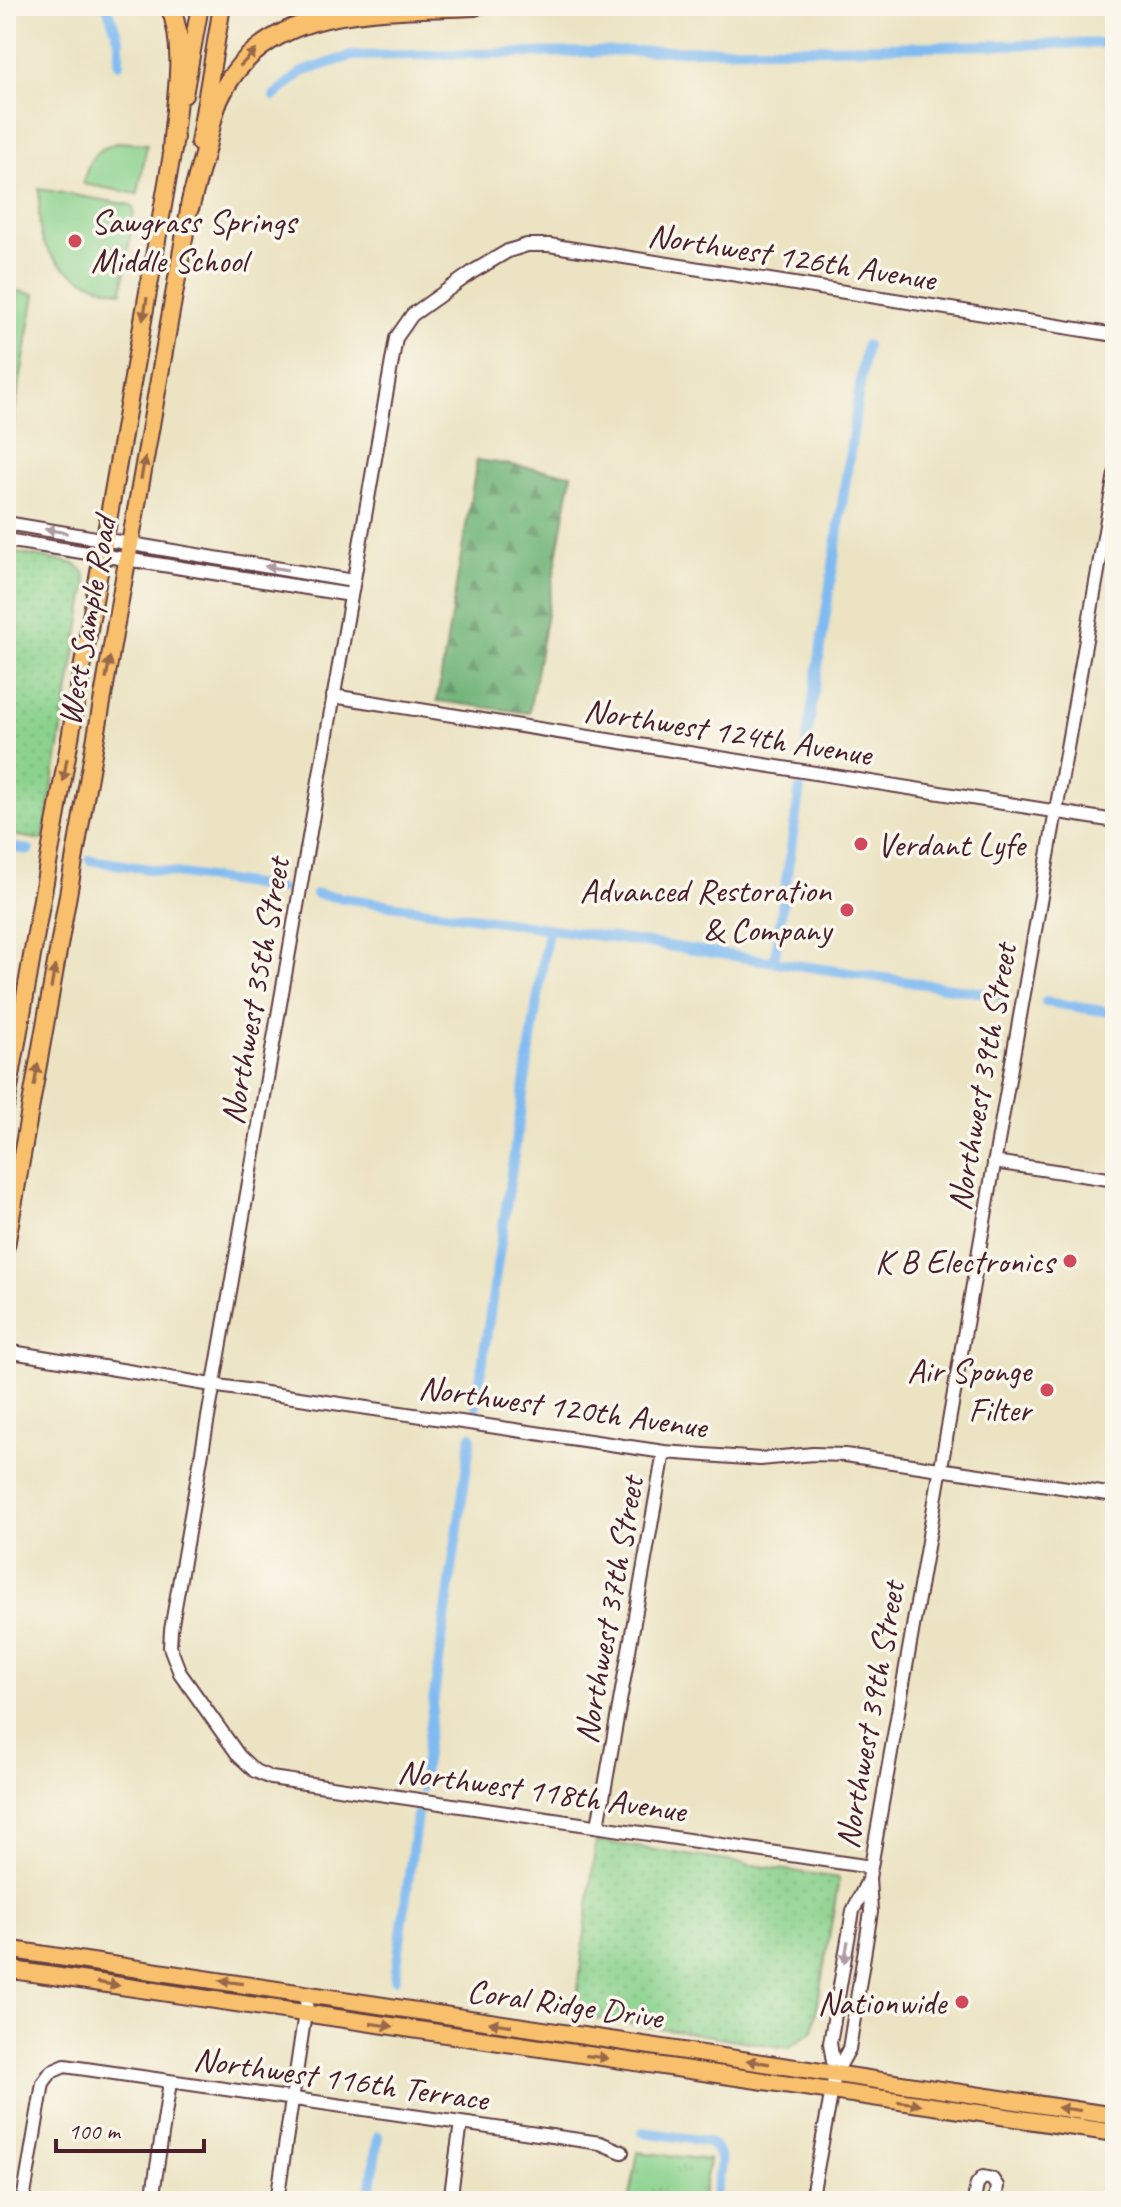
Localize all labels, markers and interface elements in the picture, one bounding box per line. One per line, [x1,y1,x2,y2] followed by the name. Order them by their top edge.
[238,49,257,68] one-way arrow
[91,200,299,282] place label: Sawgrass Springs Middle School
[645,213,940,301] street label: Northwest 126th Avenue
[66,232,84,250] marker: Sawgrass Springs Middle School
[138,297,151,322] one-way arrow
[138,455,150,480] one-way arrow
[47,509,127,729] street label: West Sample Road
[43,525,68,537] one-way arrow
[263,562,288,574] one-way arrow
[103,655,115,680] one-way arrow
[581,688,876,776] street label: Northwest 124th Avenue
[59,758,71,783] one-way arrow
[877,823,1028,866] place label: Verdant Lyfe
[852,835,870,853] marker: Verdant Lyfe
[210,851,300,1128] street label: Northwest 35th Street
[580,869,833,951] place label: Advanced Restoration & Company
[838,901,856,919] marker: Advanced Restoration & Company
[937,937,1027,1214] street label: Northwest 39th Street
[48,964,60,989] one-way arrow
[31,1062,43,1087] one-way arrow
[875,1240,1057,1283] place label: K B Electronics
[1061,1252,1079,1270] marker: K B Electronics
[907,1349,1034,1431] place label: Air Sponge Filter
[416,1365,712,1448] street label: Northwest 120th Avenue
[1038,1381,1056,1399] marker: Air Sponge Filter
[564,1470,654,1747] street label: Northwest 37th Street
[825,1575,915,1852] street label: Northwest 39th Street
[395,1749,691,1832] street label: Northwest 118th Avenue
[839,1940,851,1965] one-way arrow
[465,1969,667,2039] street label: Coral Ridge Drive
[218,1975,243,1988] one-way arrow
[96,1978,121,1991] one-way arrow
[818,1981,948,2024] place label: Nationwide
[953,1993,971,2011] marker: Nationwide
[488,2017,513,2030] one-way arrow
[369,2019,394,2032] one-way arrow
[191,2037,493,2121] street label: Northwest 116th Terrace
[585,2051,610,2064] one-way arrow
[745,2055,770,2068] one-way arrow
[897,2097,922,2110] one-way arrow
[1056,2102,1081,2115] one-way arrow
[56,2103,204,2153] scale bar
[68,2116,122,2146] text: 100 m

